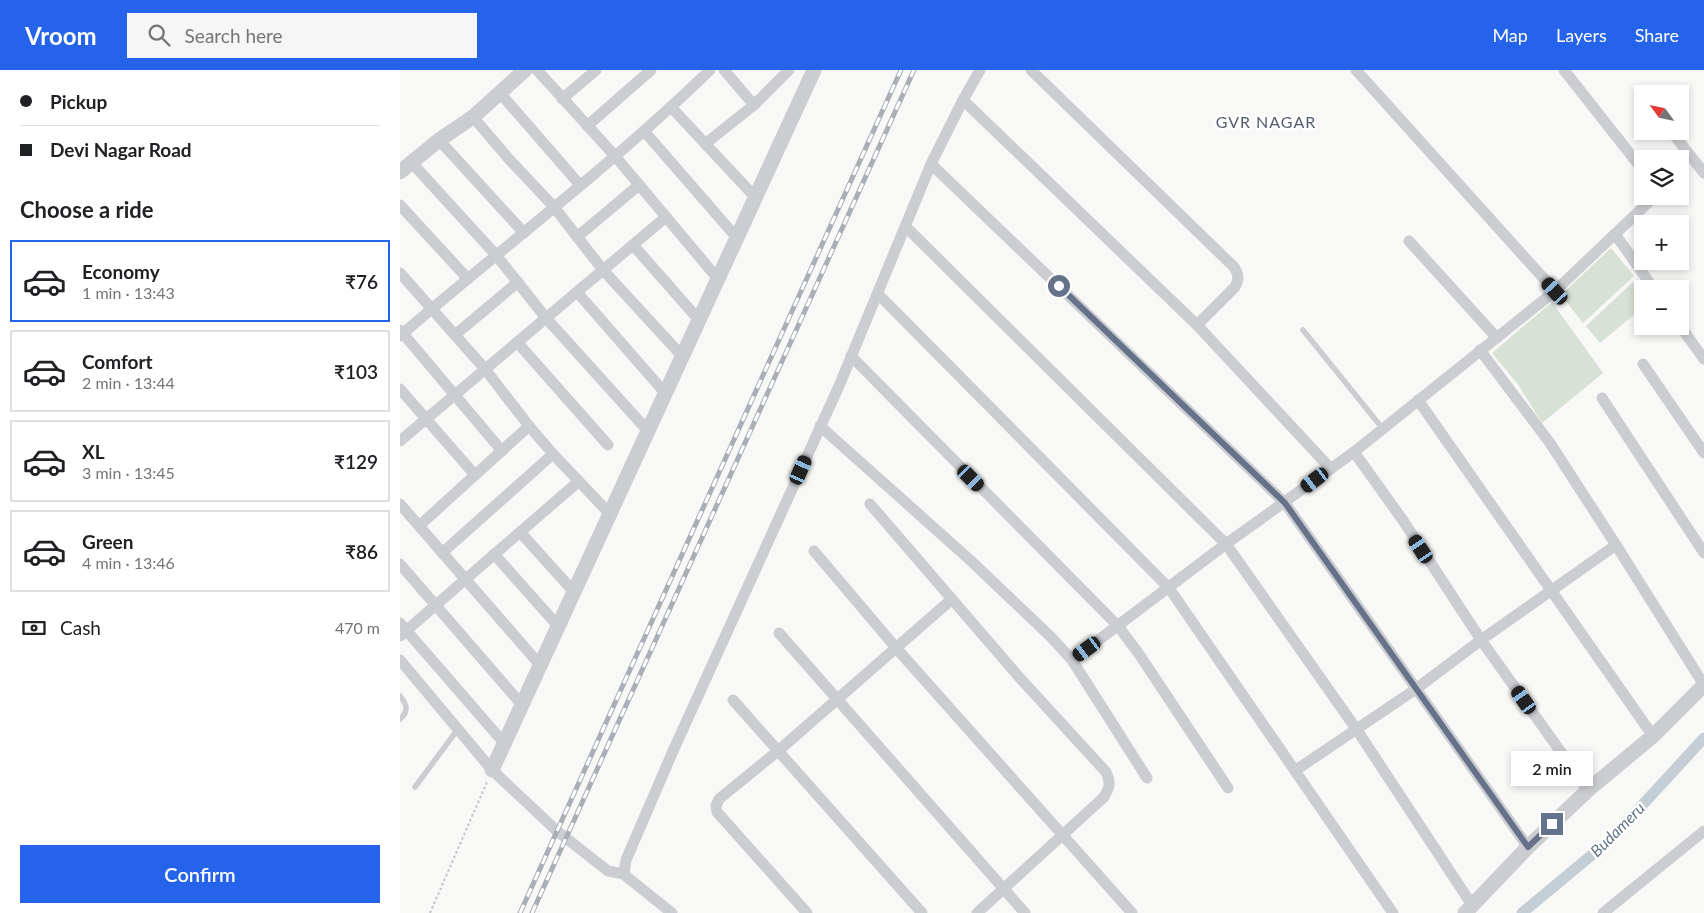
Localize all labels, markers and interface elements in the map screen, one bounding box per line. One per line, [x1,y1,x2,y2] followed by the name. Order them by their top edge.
[127,13,477,58] search box
[25,21,97,50] text: Vroom
[145,21,173,49] icon: search
[185,24,283,47] text: Search here
[1492,24,1528,46] text: Map
[1556,24,1607,46] text: Layers
[1635,24,1679,46] text: Share
[1634,85,1689,140] north arrow
[1634,85,1689,335] map controls
[50,90,107,113] text: Pickup
[1216,112,1316,131] district label: GVR NAGAR
[50,138,192,161] text: Devi Nagar Road
[1634,150,1689,205] button: layers
[20,196,154,223] text: Choose a ride
[1634,215,1689,270] button: +
[22,259,67,304] icon: car
[82,260,160,283] text: Economy
[345,270,378,293] text: ₹76
[1048,275,1070,297] route start
[1539,275,1570,307] car
[1634,280,1689,335] button: −
[82,283,175,302] text: 1 min · 13:43
[22,349,67,394] icon: car
[82,350,153,373] text: Comfort
[334,360,378,383] text: ₹103
[82,373,175,392] text: 2 min · 13:44
[22,439,67,484] icon: car
[82,440,105,463] text: XL
[334,450,378,473] text: ₹129
[788,453,813,487] car
[955,462,986,494] car
[82,463,175,482] text: 3 min · 13:45
[1298,465,1331,495] car
[22,529,67,574] icon: car
[82,530,133,553] text: Green
[1406,532,1435,566] car
[345,540,378,563] text: ₹86
[82,553,175,572] text: 4 min · 13:46
[20,614,48,642] icon: cash
[60,616,101,639] text: Cash
[335,618,380,637] text: 470 m
[1070,634,1103,664] car
[1509,683,1538,717] car
[1511,752,1593,786] callout: 2 min
[1532,759,1572,778] text: 2 min
[1586,798,1648,860] water label: Budameru
[1541,813,1563,835] route end
[20,845,380,903] button: Confirm

